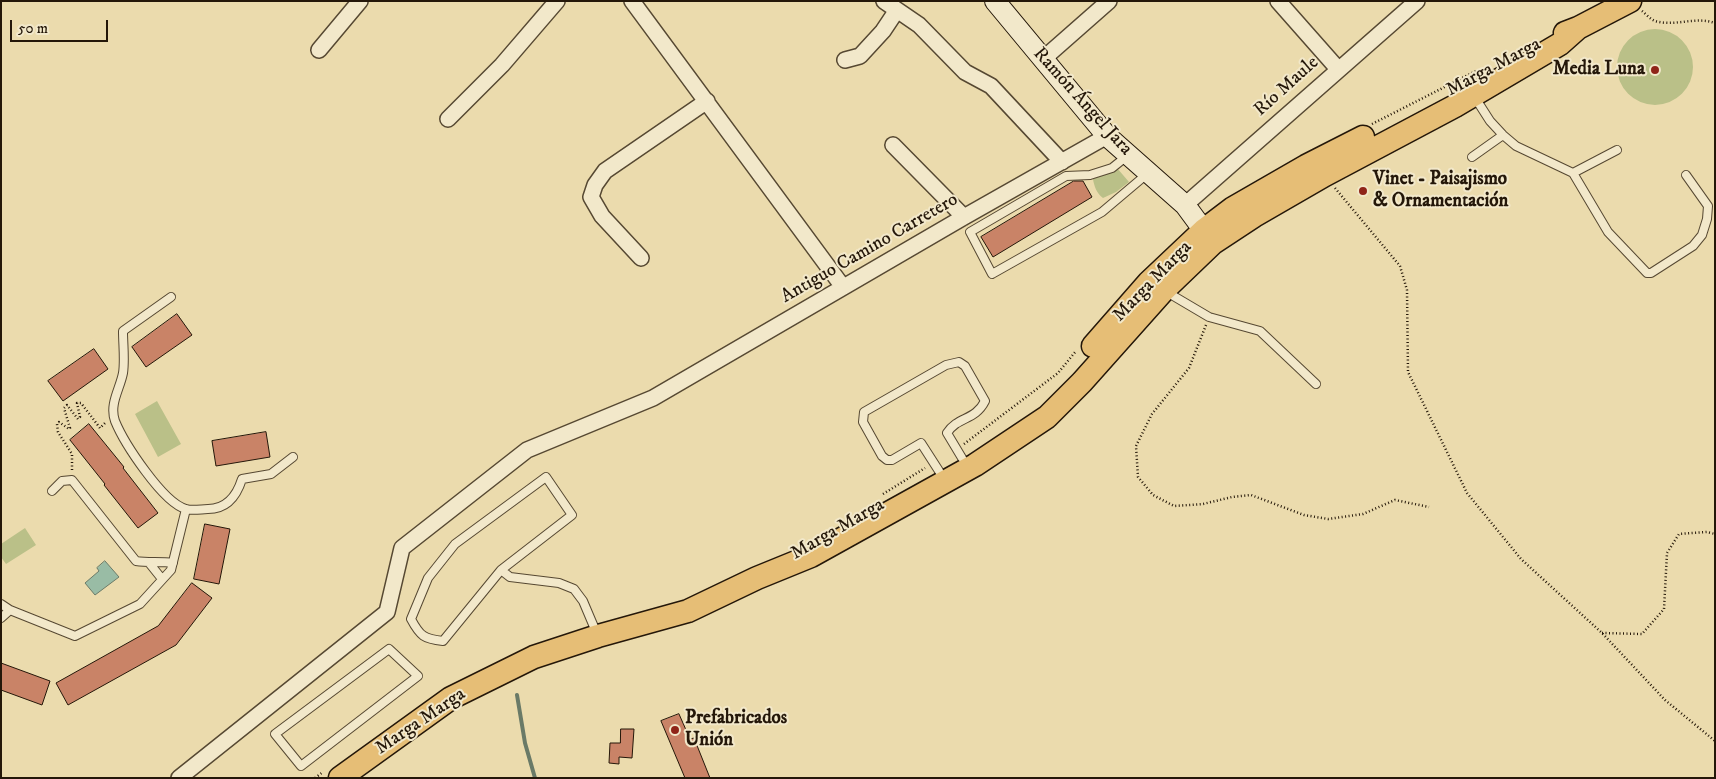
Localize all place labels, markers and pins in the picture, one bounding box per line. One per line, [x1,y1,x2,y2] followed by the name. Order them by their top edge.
[1553,59,1645,81] place label: Media Luna
[1649,64,1661,76] marker: Media Luna
[1373,169,1509,213] place label: Vinet - Paisajismo & Ornamentación
[1357,185,1369,197] marker: Vinet - Paisajismo & Ornamentación
[685,708,787,752] place label: Prefabricados Unión
[669,724,681,736] marker: Prefabricados Unión

